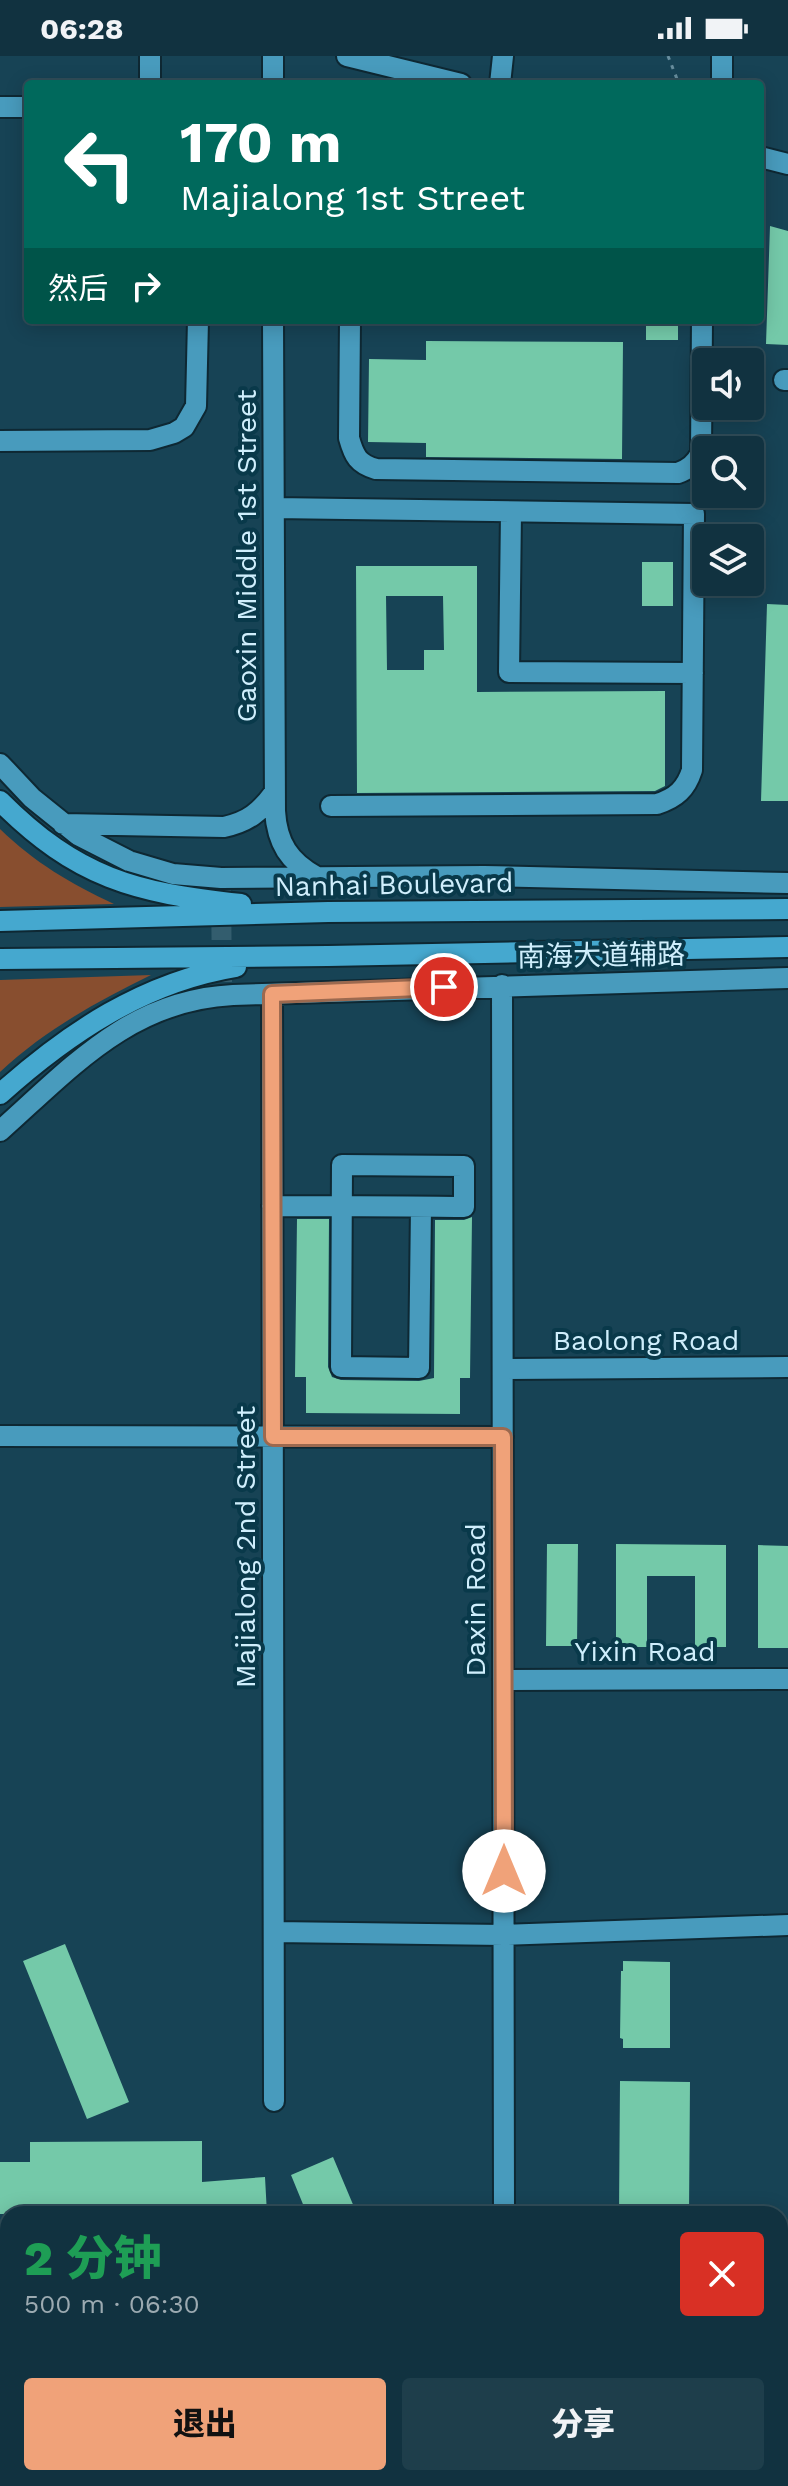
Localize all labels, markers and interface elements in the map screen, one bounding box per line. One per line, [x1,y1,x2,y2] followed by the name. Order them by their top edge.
[40,11,124,46] text: 06:28
[180,110,342,176] text: 170 m
[48,112,152,216] icon: left
[180,177,525,219] text: Majialong 1st Street
[124,264,168,308] icon: right
[48,271,108,306] text: 然后
[692,348,764,596] map controls
[692,348,764,420] button: sound
[230,389,263,723] street label: Gaoxin Middle 1st Street
[692,436,764,508] button: search
[692,524,764,596] button: layers
[274,866,514,903] street label: Nanhai Boulevard
[517,938,685,973] street label: 南海大道辅路
[410,953,478,1021] pin
[422,965,466,1009] icon: arrive
[553,1324,739,1357] street label: Baolong Road
[229,1405,262,1688] street label: Majialong 2nd Street
[459,1523,492,1677] street label: Daxin Road
[574,1635,716,1668] street label: Yixin Road
[462,1829,546,1913] position arrow
[24,2230,162,2287] text: 2 分钟
[680,2232,764,2316] button: close
[24,2289,200,2319] text: 500 m · 06:30
[24,2378,386,2470] button: 退出
[402,2378,764,2470] button: 分享

